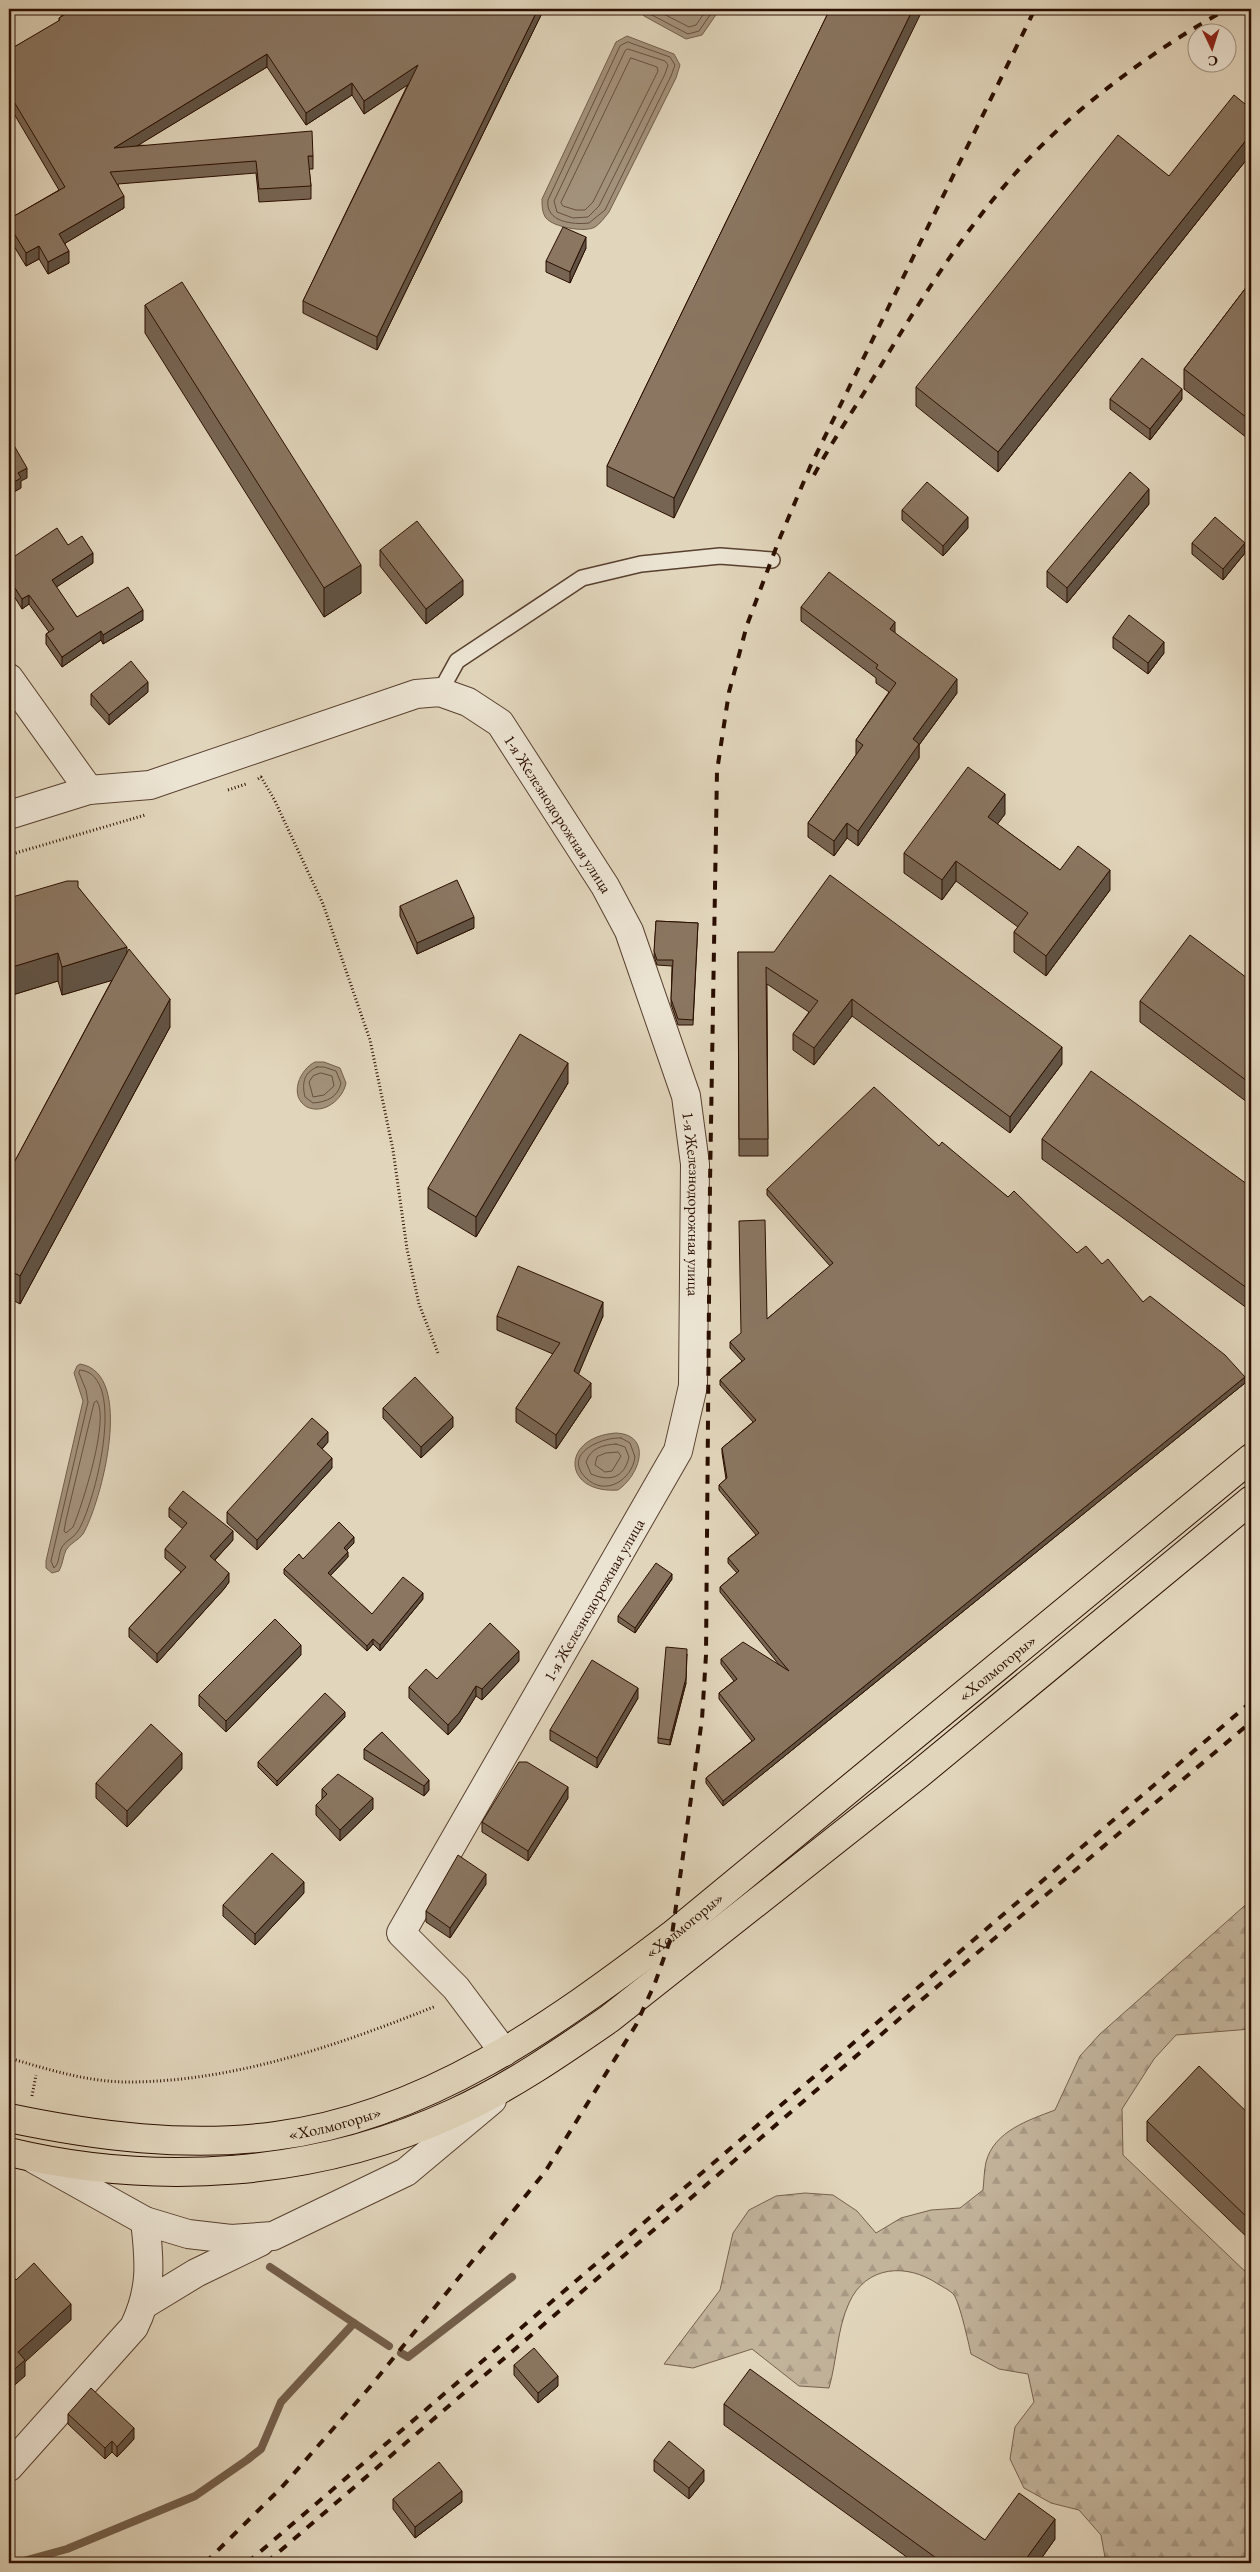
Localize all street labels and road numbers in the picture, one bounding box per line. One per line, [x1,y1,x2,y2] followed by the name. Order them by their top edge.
[499,730,617,897] street label: 1-я Железнодорожная улица
[678,1110,706,1297] street label: 1-я Железнодорожная улица
[539,1514,650,1685] street label: 1-я Железнодорожная улица
[953,1629,1040,1706] street label: «Холмогоры»
[640,1887,728,1963] street label: «Холмогоры»
[287,2101,384,2144] street label: «Холмогоры»

